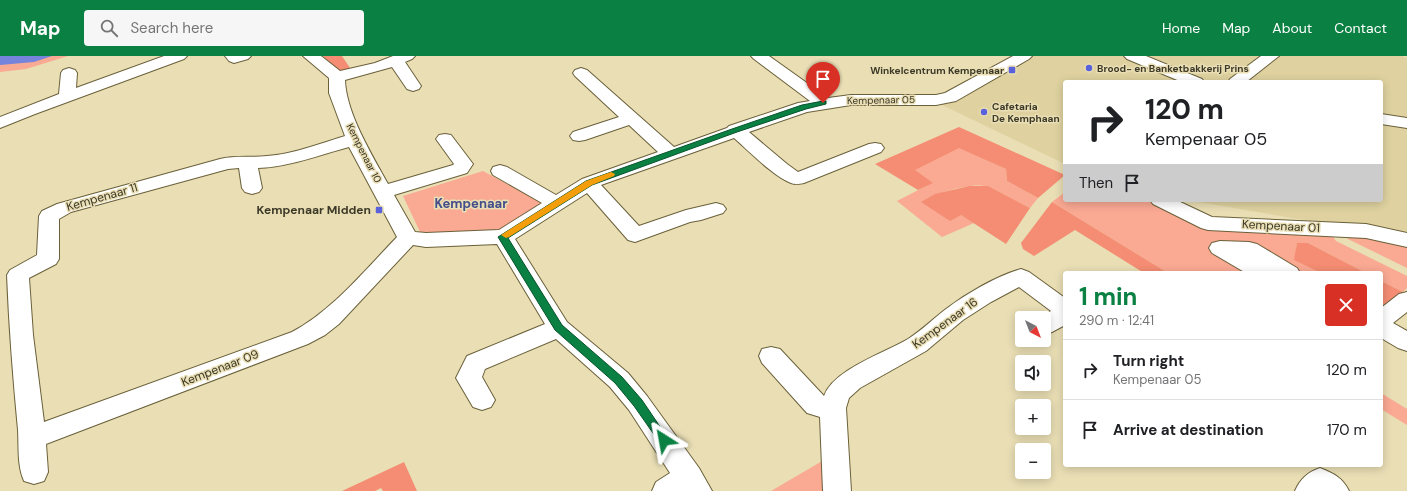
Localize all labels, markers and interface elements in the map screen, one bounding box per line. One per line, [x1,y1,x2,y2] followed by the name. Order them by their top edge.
[84,10,364,46] search box
[20,16,60,41] text: Map
[98,17,120,39] icon: search
[130,18,213,38] text: Search here
[1162,19,1200,37] text: Home
[1222,19,1250,37] text: Map
[1272,19,1312,37] text: About
[1334,19,1387,37] text: Contact
[806,62,840,103] pin
[1097,62,1249,75] place label: Brood- en Banketbakkerij Prins
[1084,63,1094,73] marker: Brood- en Banketbakkerij Prins
[870,64,1004,77] place label: Winkelcentrum Kempenaar
[1007,65,1017,75] marker: Winkelcentrum Kempenaar
[812,68,834,90] icon: arrive
[1145,91,1224,128] text: 120 m
[847,93,915,107] street label: Kempenaar 05
[1079,96,1131,148] icon: right
[992,100,1060,125] place label: Cafetaria De Kemphaan
[979,107,989,117] marker: Cafetaria De Kemphaan
[343,121,385,185] street label: Kempenaar 10
[1145,127,1267,151] text: Kempenaar 05
[1121,172,1143,194] icon: arrive
[1079,173,1113,193] text: Then
[64,179,140,215] street label: Kempenaar 11
[435,195,508,212] district label: Kempenaar
[257,202,371,218] place label: Kempenaar Midden
[374,205,384,215] marker: Kempenaar Midden
[1242,216,1320,236] street label: Kempenaar 01
[1079,281,1137,312] text: 1 min
[1325,284,1367,326] button: close
[909,294,981,352] street label: Kempenaar 16
[1015,311,1051,347] north arrow
[1015,311,1051,479] map controls
[1079,312,1154,329] text: 290 m · 12:41
[179,346,261,390] street label: Kempenaar 09
[1113,351,1184,371] text: Turn right
[1015,355,1051,391] button: sound
[1079,359,1101,381] icon: right
[1326,360,1367,380] text: 120 m
[1113,371,1201,388] text: Kempenaar 05
[1015,399,1051,435] button: +
[643,419,685,461] position arrow
[1079,419,1101,441] icon: arrive
[1113,420,1264,440] text: Arrive at destination
[1327,420,1367,440] text: 170 m
[1015,443,1051,479] button: −

